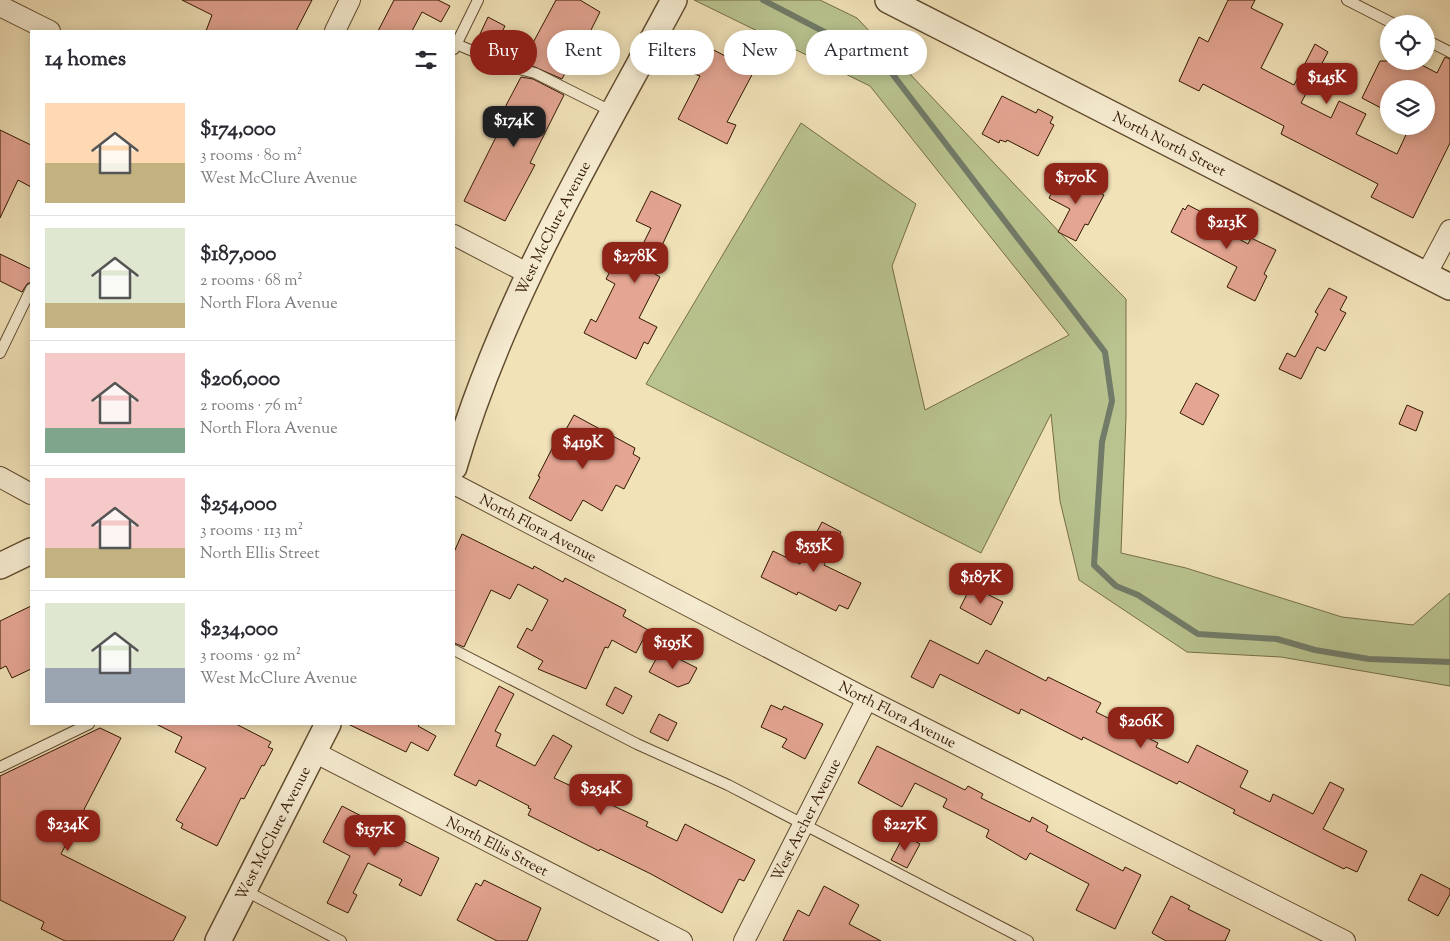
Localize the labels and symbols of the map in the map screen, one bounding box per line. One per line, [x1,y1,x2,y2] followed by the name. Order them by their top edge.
[1292,62,1362,105] pin: $145K
[479,106,549,148] pin: $174K
[1109,107,1229,183] street label: North North Street
[512,158,597,299] street label: West McClure Avenue
[1041,162,1111,205] pin: $170K
[1192,208,1262,250] pin: $213K
[600,242,670,284] pin: $278K
[548,428,618,470] pin: $419K
[475,490,600,568] street label: North Flora Avenue
[779,530,849,573] pin: $555K
[946,562,1016,605] pin: $187K
[638,628,708,670] pin: $195K
[835,677,959,754] street label: North Flora Avenue
[1106,706,1176,749] pin: $206K
[767,755,847,886] street label: West Archer Avenue
[231,763,317,904] street label: West McClure Avenue
[566,774,636,816] pin: $254K
[33,810,103,852] pin: $234K
[870,810,940,852] pin: $227K
[442,812,551,882] street label: North Ellis Street
[340,814,410,857] pin: $157K

